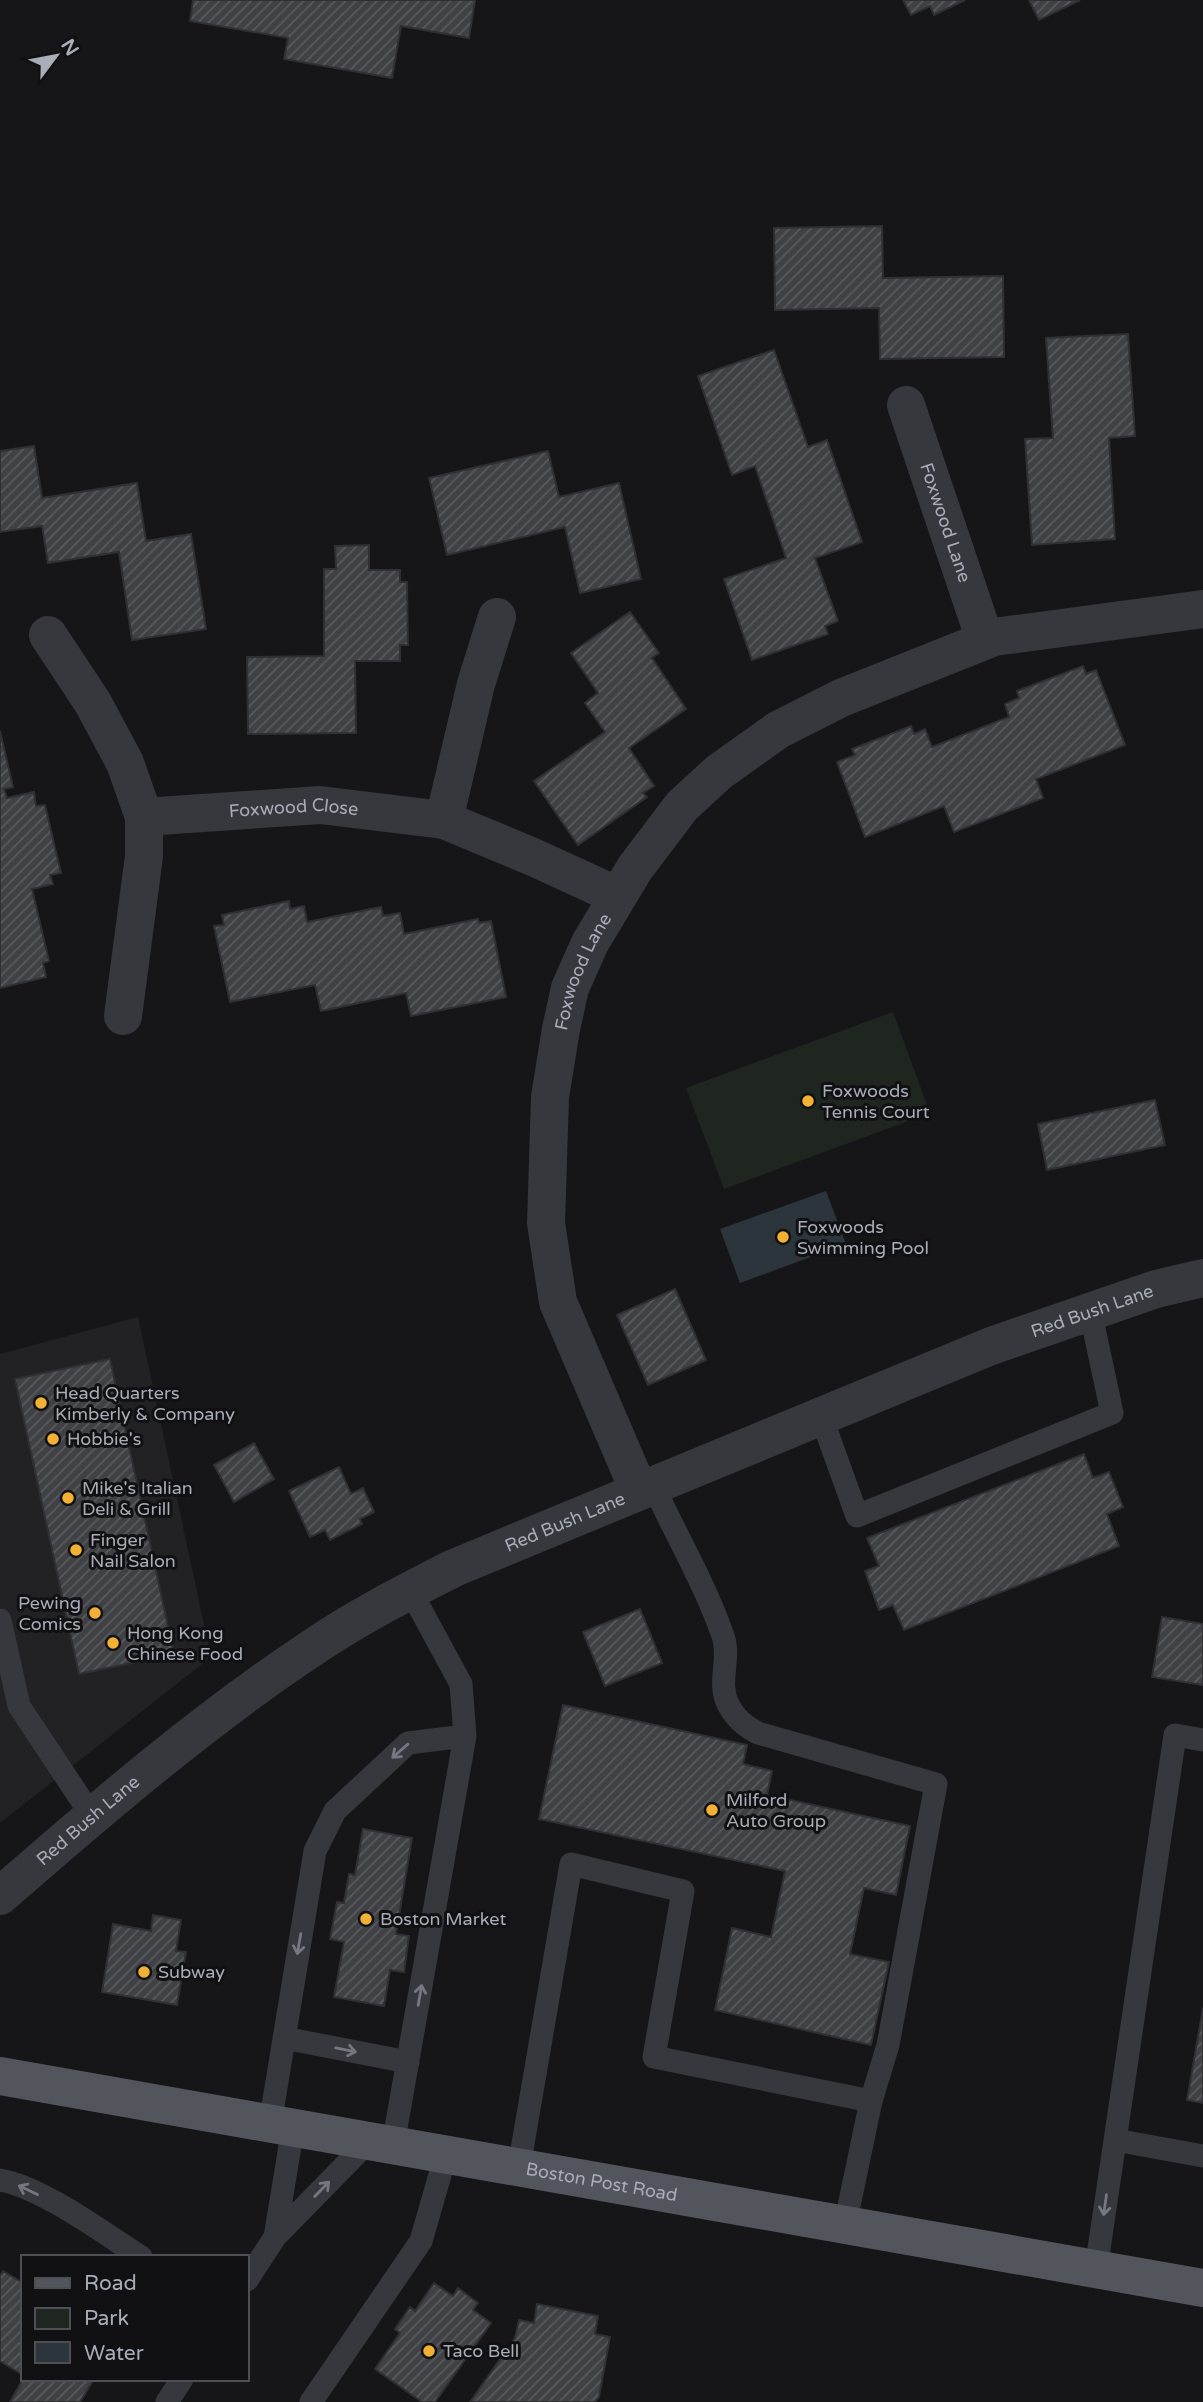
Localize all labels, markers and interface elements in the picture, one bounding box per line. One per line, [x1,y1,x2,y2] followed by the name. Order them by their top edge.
[21,21,91,91] north arrow
[56,35,83,60] text: N
[915,460,976,585] street label: Foxwood Lane
[228,794,360,822] street label: Foxwood Close
[550,909,616,1032] street label: Foxwood Lane
[822,1080,930,1123] place label: Foxwoods Tennis Court
[800,1093,816,1109] marker: Foxwoods Tennis Court
[797,1216,929,1259] place label: Foxwoods Swimming Pool
[775,1229,791,1245] marker: Foxwoods Swimming Pool
[1028,1280,1156,1342] street label: Red Bush Lane
[55,1382,235,1425] place label: Head Quarters Kimberly & Company
[33,1395,49,1411] marker: Head Quarters Kimberly & Company
[67,1428,141,1450] place label: Hobbie's
[45,1431,61,1447] marker: Hobbie's
[82,1477,193,1520] place label: Mike's Italian Deli & Grill
[501,1487,628,1557] street label: Red Bush Lane
[60,1490,76,1506] marker: Mike's Italian Deli & Grill
[90,1529,176,1572] place label: Finger Nail Salon
[68,1542,84,1558] marker: Finger Nail Salon
[18,1592,81,1635] place label: Pewing Comics
[87,1605,103,1621] marker: Pewing Comics
[127,1622,243,1665] place label: Hong Kong Chinese Food
[105,1635,121,1651] marker: Hong Kong Chinese Food
[391,1743,409,1759] one-way arrow
[32,1771,144,1870] street label: Red Bush Lane
[726,1789,826,1832] place label: Milford Auto Group
[704,1802,720,1818] marker: Milford Auto Group
[380,1908,506,1930] place label: Boston Market
[358,1911,374,1927] marker: Boston Market
[292,1932,305,1955] one-way arrow
[158,1961,225,1983] place label: Subway
[136,1964,152,1980] marker: Subway
[414,1984,427,2007] one-way arrow
[334,2044,357,2057] one-way arrow
[524,2158,679,2206] street label: Boston Post Road
[313,2181,330,2198] one-way arrow
[18,2183,39,2196] one-way arrow
[1099,2193,1112,2215] one-way arrow
[21,2255,248,2381] legend
[84,2271,137,2296] text: Road
[84,2306,129,2331] text: Park
[443,2340,519,2362] place label: Taco Bell
[84,2341,144,2366] text: Water
[421,2343,437,2359] marker: Taco Bell

